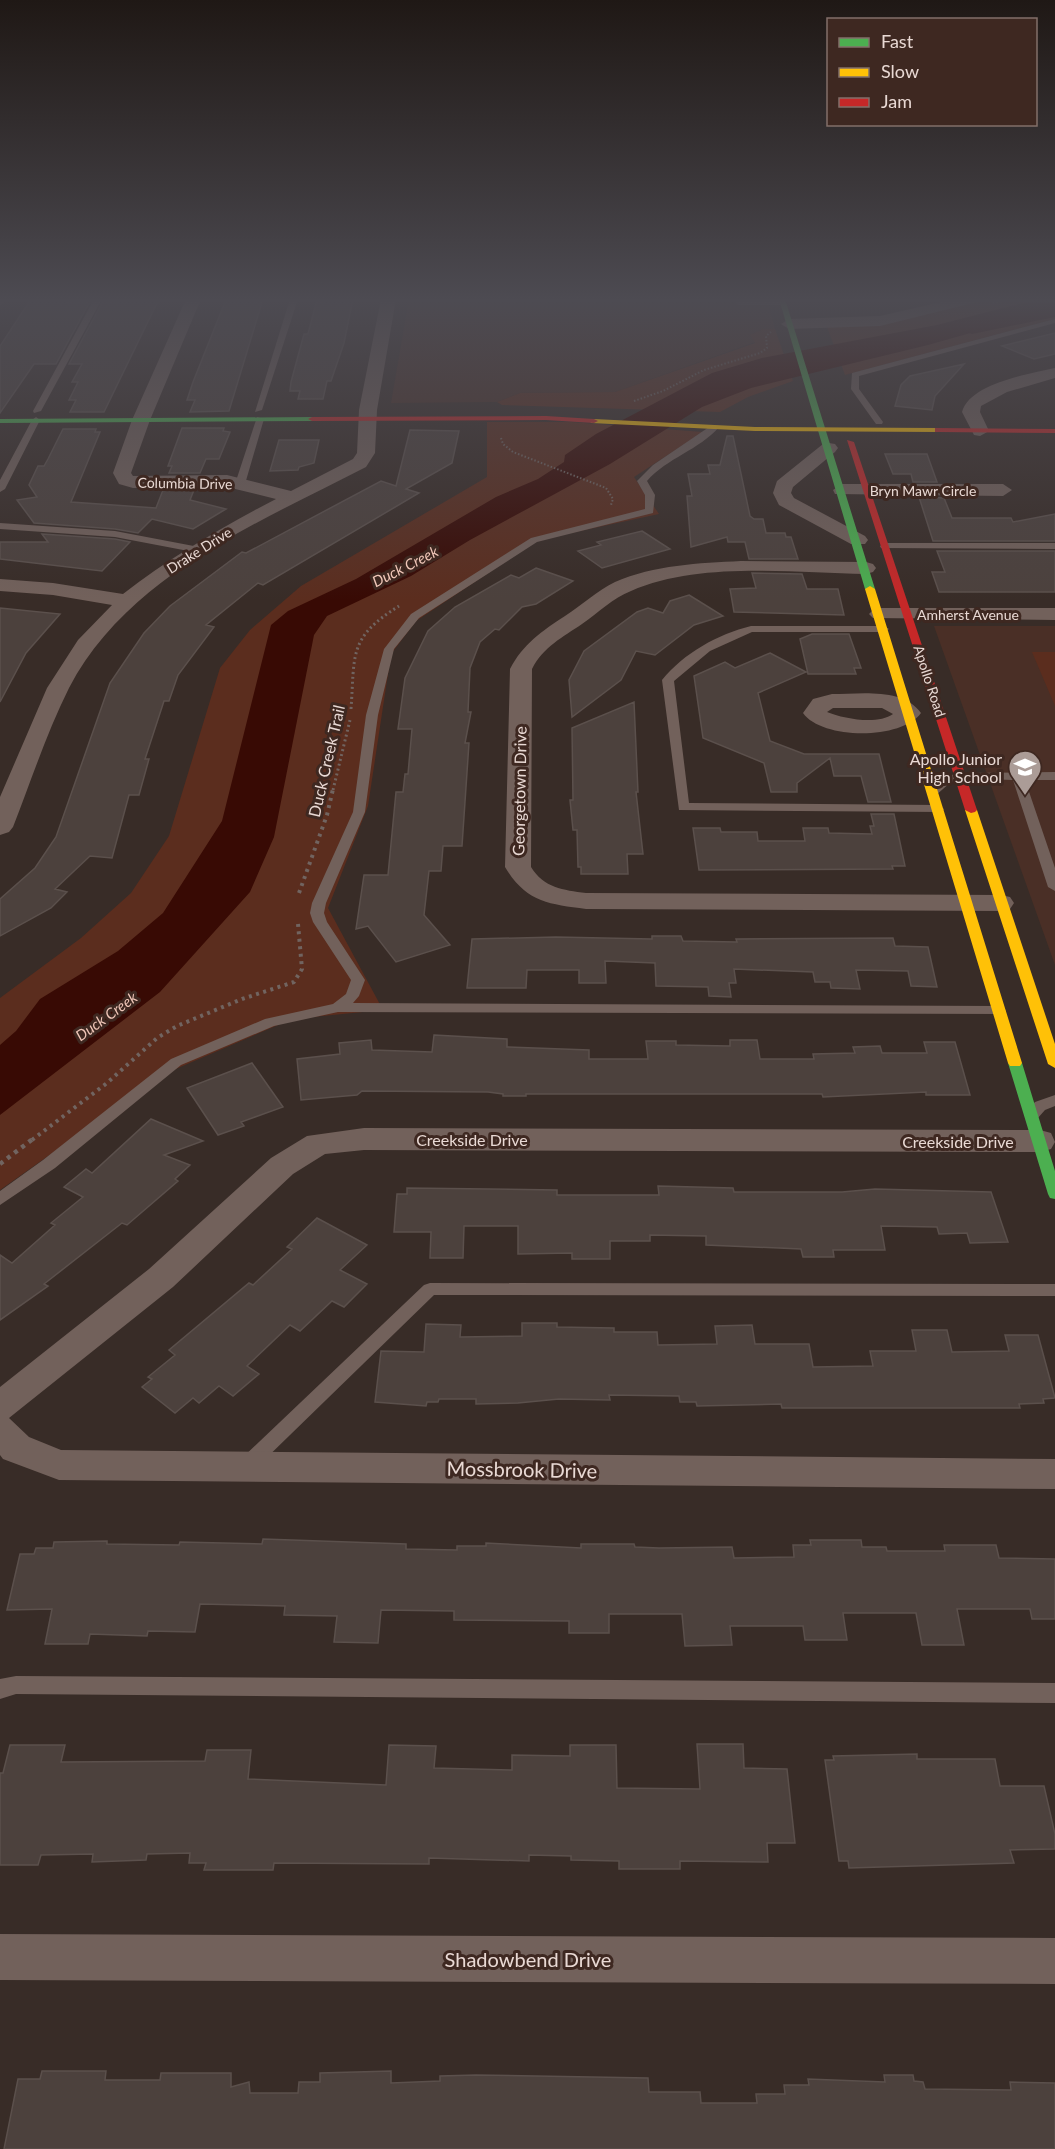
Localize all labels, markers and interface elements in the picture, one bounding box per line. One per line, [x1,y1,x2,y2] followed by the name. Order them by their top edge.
[827,18,1037,126] legend
[881,30,914,52] text: Fast
[881,60,919,82] text: Slow
[881,90,912,112] text: Jam
[137,474,233,492] street label: Columbia Drive
[870,482,976,499] street label: Bryn Mawr Circle
[163,523,235,577] street label: Drake Drive
[369,541,442,590] water label: Duck Creek
[917,606,1019,623] street label: Amherst Avenue
[910,643,950,719] street label: Apollo Road
[304,703,348,819] street label: Duck Creek Trail
[508,726,530,856] street label: Georgetown Drive
[910,749,1002,786] place label: Apollo Junior High School
[1007,749,1043,796] school or university icon: Apollo Junior High School
[72,987,141,1044] water label: Duck Creek
[416,1130,528,1149] street label: Creekside Drive
[902,1132,1014,1151] street label: Creekside Drive
[446,1456,598,1482] street label: Mossbrook Drive
[445,1947,611,1971] street label: Shadowbend Drive

